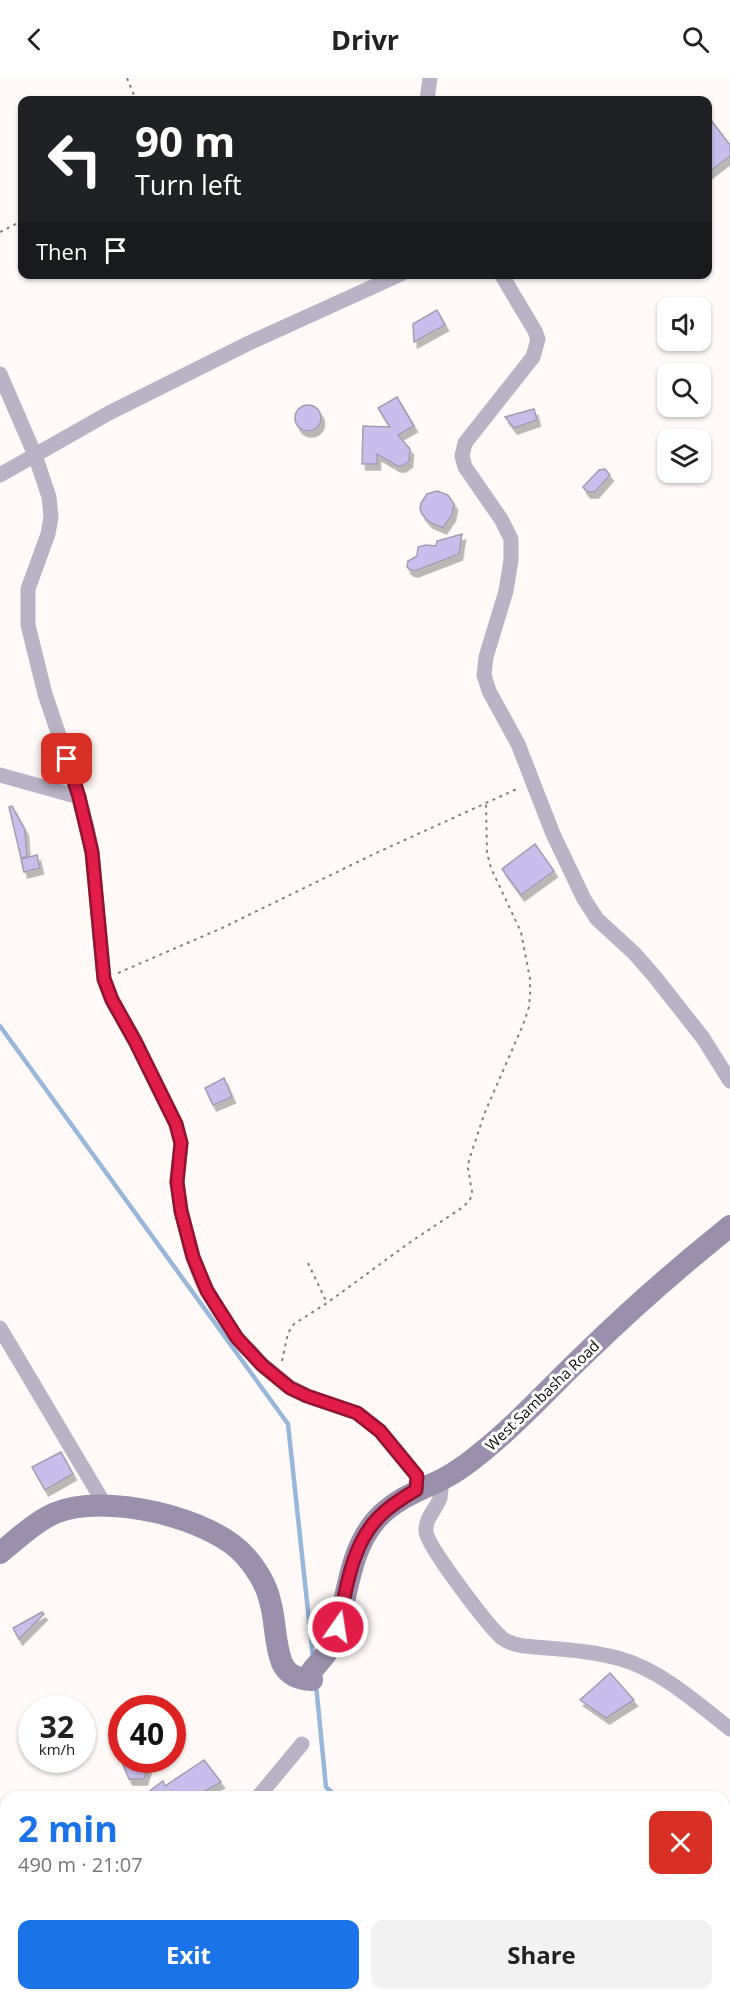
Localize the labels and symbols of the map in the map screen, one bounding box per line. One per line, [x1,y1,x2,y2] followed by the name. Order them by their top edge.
[41,733,92,784] pin
[481,1335,603,1455] street label: West Sambasha Road
[306,1595,370,1659] position arrow
[108,1695,186,1773] speed limit sign: 40

